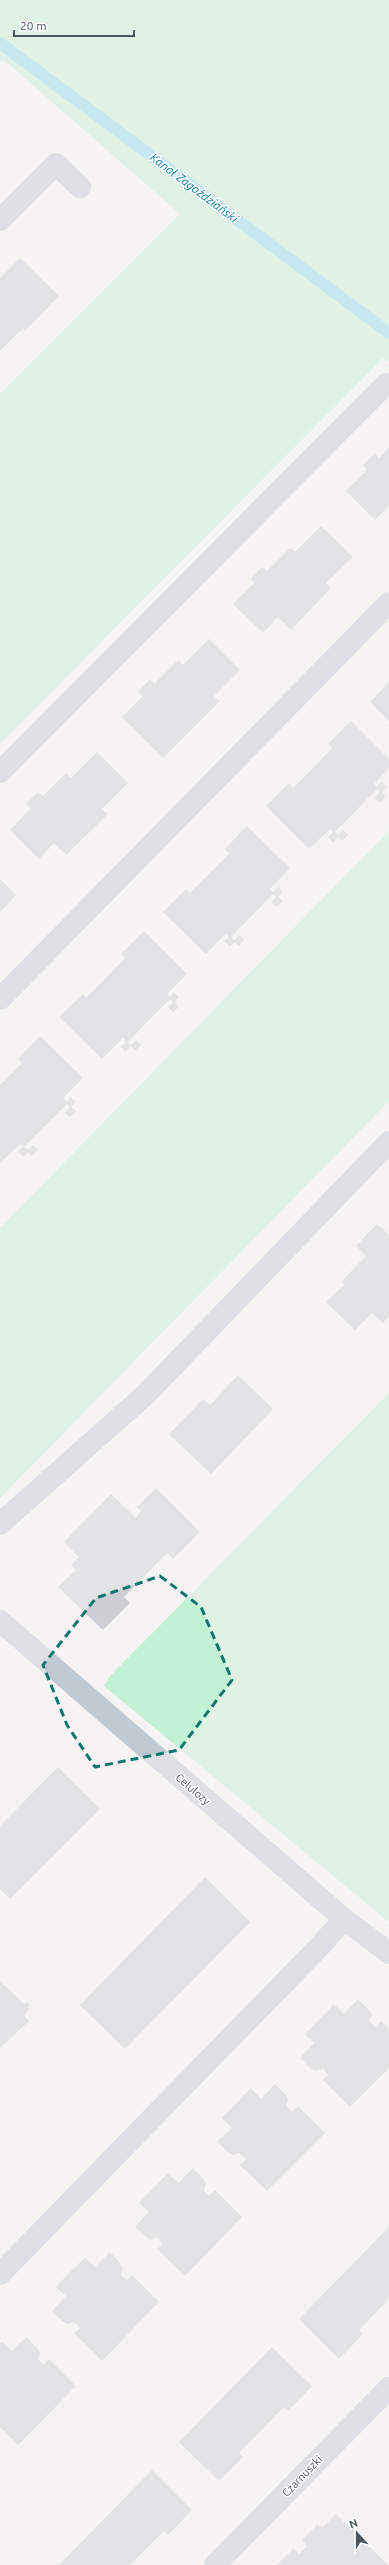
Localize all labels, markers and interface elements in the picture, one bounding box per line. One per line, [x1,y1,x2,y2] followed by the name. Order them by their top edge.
[14,12,134,38] scale bar
[20,19,47,32] text: 20 m
[148,150,242,225] water label: Kanał Zagoździański
[173,1771,213,1808] street label: Celulozy
[280,2453,324,2499] street label: Czarnuszki
[337,2513,377,2553] north arrow
[347,2517,359,2531] text: N

